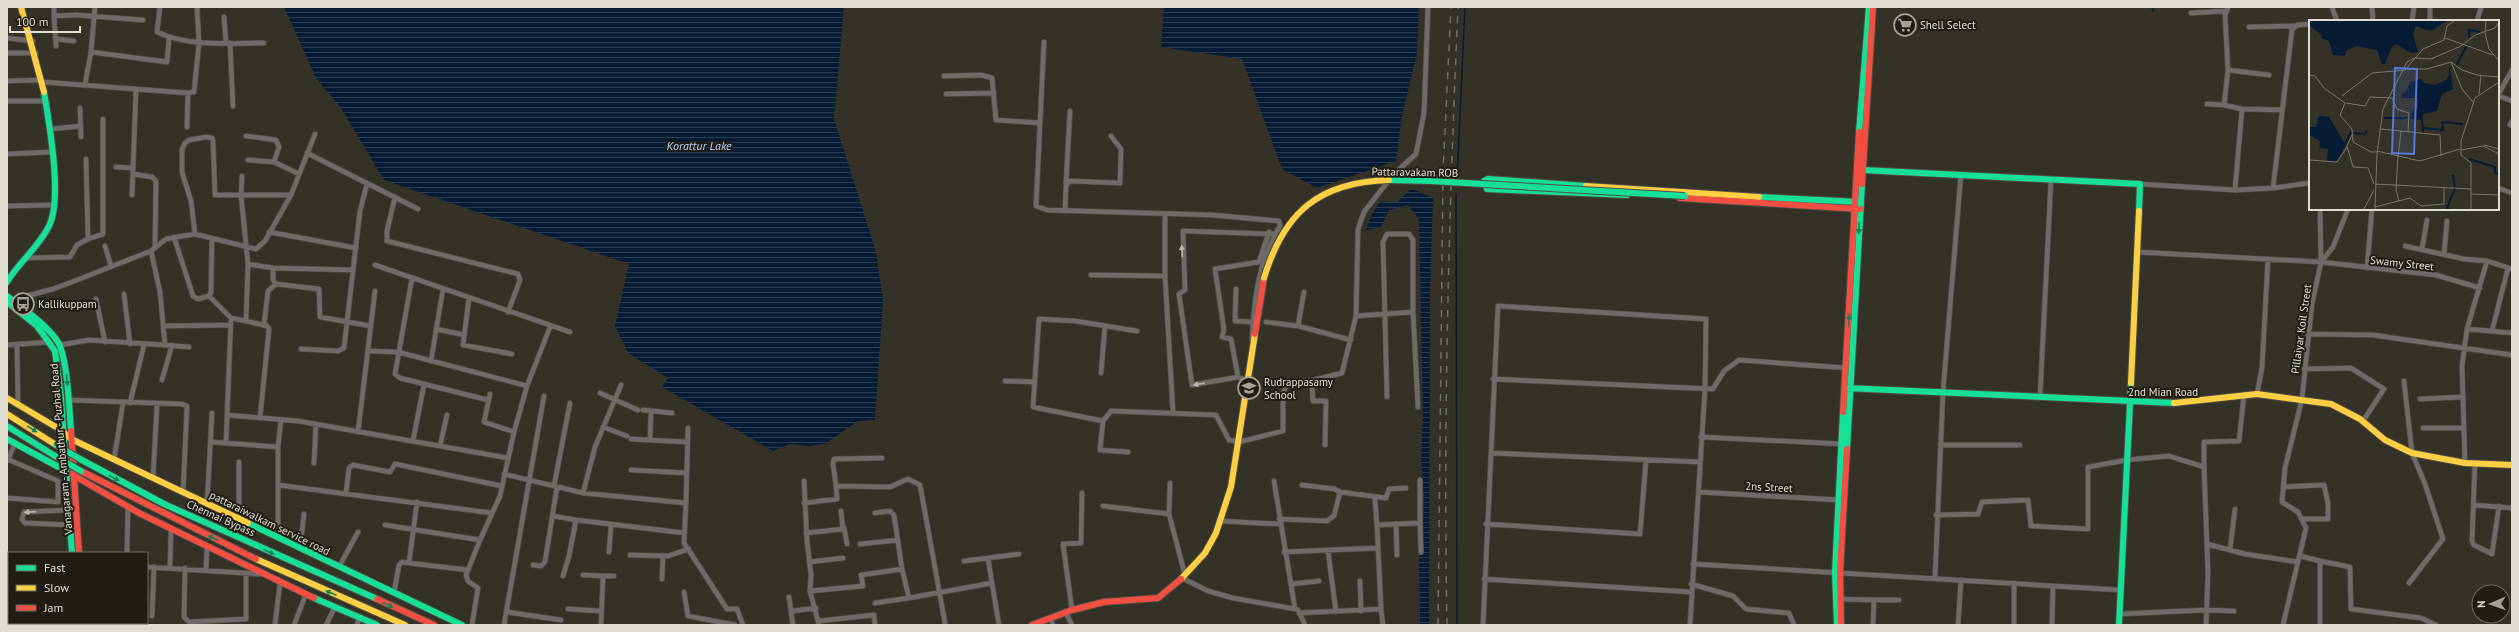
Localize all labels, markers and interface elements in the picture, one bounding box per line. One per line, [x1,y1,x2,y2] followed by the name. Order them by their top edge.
[10,8,80,34] scale bar
[1892,12,1918,38] supermarket icon: Shell Select
[16,14,49,29] text: 100 m
[1920,18,1976,32] place label: Shell Select
[2309,20,2499,210] inset map
[666,138,732,153] water label: Korattur Lake
[1372,164,1458,180] street label: Pattaravakam ROB
[1856,222,1862,235] one-way arrow
[1178,245,1185,257] one-way arrow
[2369,253,2435,273] street label: Swamy Street
[2288,283,2314,375] street label: Pillaiyar Koil Street
[10,291,36,317] bus stop icon: Kallikuppam
[38,297,97,311] place label: Kallikuppam
[1846,314,1852,327] one-way arrow
[47,363,76,536] street label: Vanagaram - Ambathur - Puzhal Road
[64,374,70,386] one-way arrow
[1236,375,1262,401] school or university icon: Rudrappasamy School
[1264,375,1334,402] place label: Rudrappasamy School
[1193,381,1206,387] one-way arrow
[2128,385,2198,399] street label: 2nd Mian Road
[26,426,37,433] one-way arrow
[109,474,120,481] one-way arrow
[1745,479,1793,495] street label: 2ns Street
[207,488,333,558] street label: pattaraiwalkam service road
[185,497,258,539] street label: Chennai Bypass
[24,508,36,515] one-way arrow
[207,535,219,541] one-way arrow
[264,549,275,555] one-way arrow
[8,552,148,624] legend
[44,560,65,575] text: Fast
[44,580,69,595] text: Slow
[2471,584,2511,624] north arrow
[325,590,337,596] one-way arrow
[43,600,63,615] text: Jam
[2474,600,2488,608] text: N
[383,602,394,608] one-way arrow

